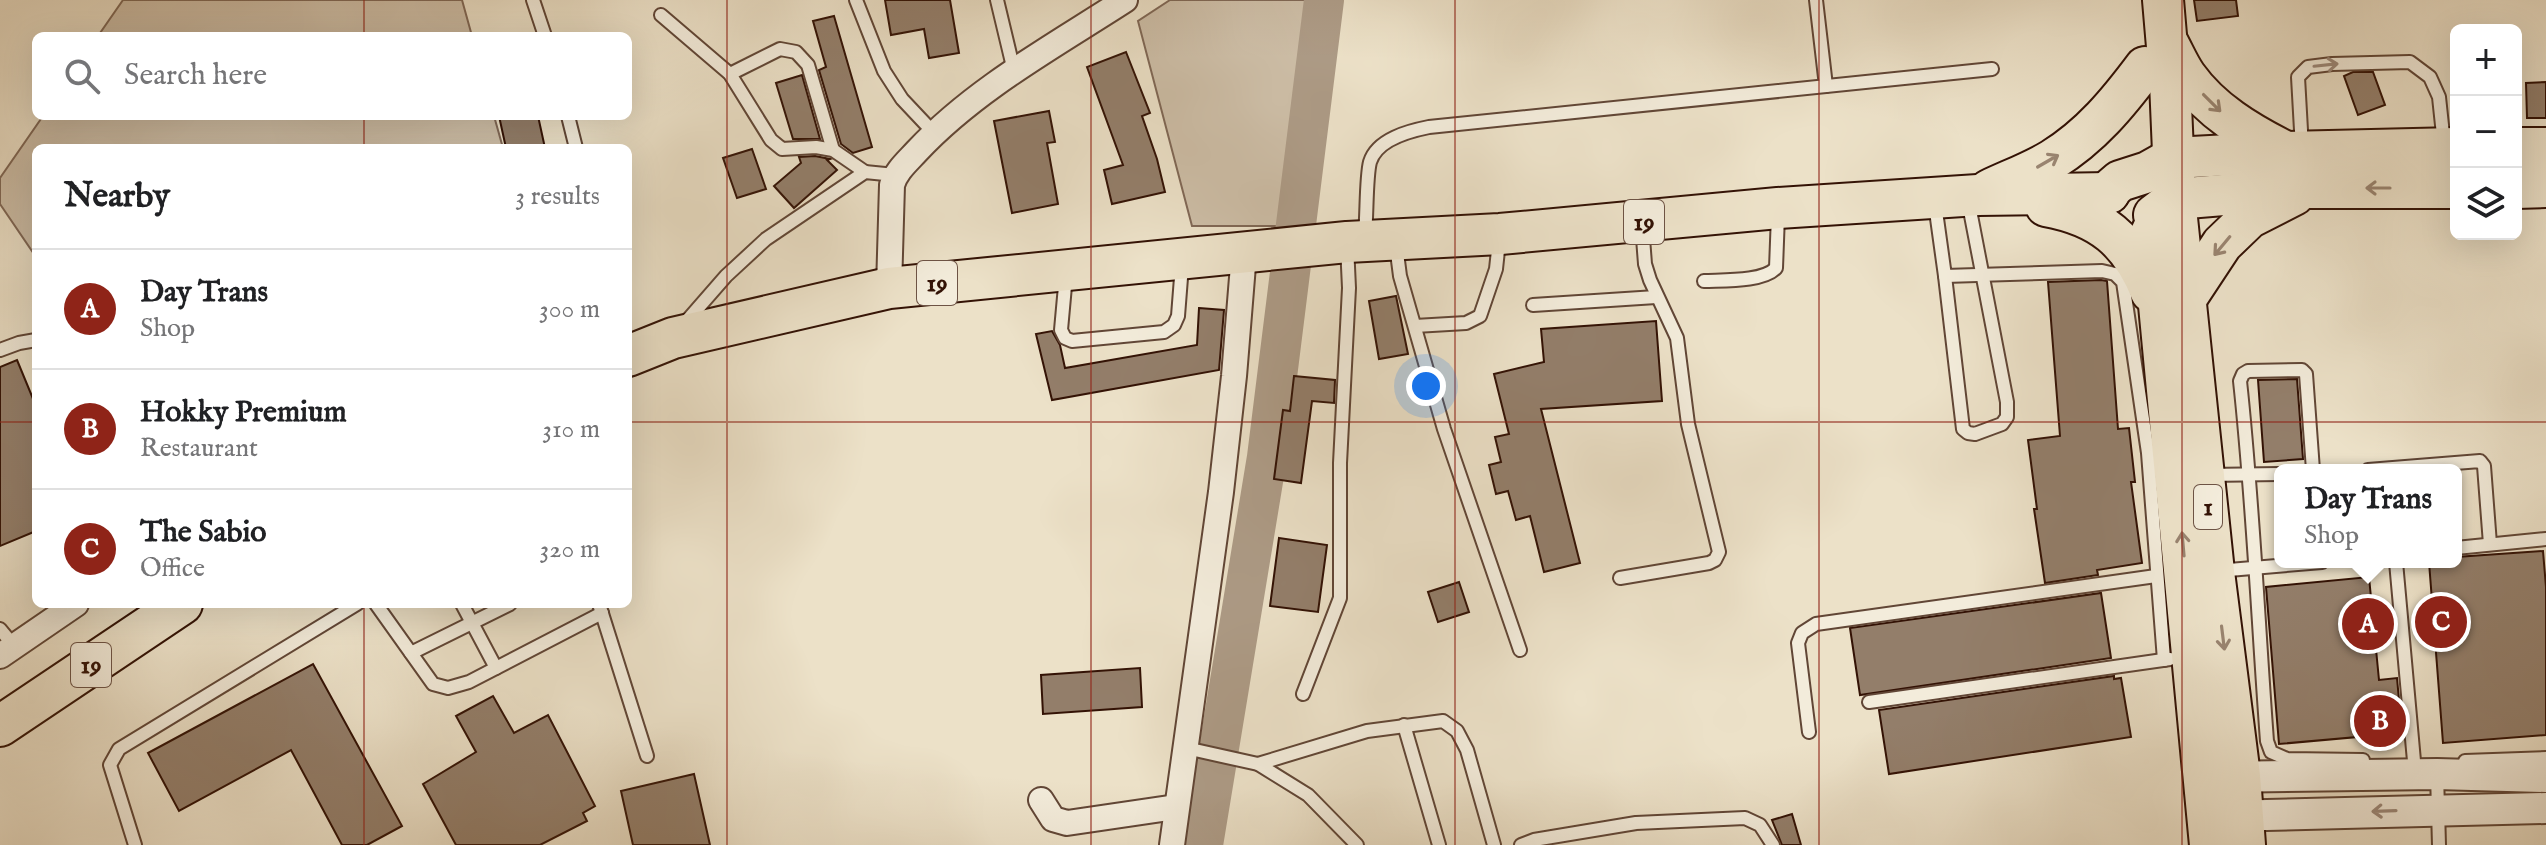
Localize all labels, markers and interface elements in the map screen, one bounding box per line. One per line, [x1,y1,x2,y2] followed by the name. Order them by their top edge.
[2450,24,2522,240] map controls
[2450,24,2522,96] button: +
[32,32,632,120] search box
[60,54,104,98] icon: search
[124,57,267,95] text: Search here
[2312,58,2339,73] one-way arrow
[2202,93,2221,112] one-way arrow
[2450,96,2522,168] button: −
[2036,153,2059,169] one-way arrow
[2450,168,2522,240] button: layers
[64,175,170,218] text: Nearby
[515,180,600,213] text: 3 results
[2365,180,2392,196] one-way arrow
[1624,200,1664,244] road number: 19
[2213,235,2231,256] one-way arrow
[917,261,957,305] road number: 19
[140,274,268,312] text: Day Trans
[81,293,99,326] text: A
[539,293,600,326] text: 300 m
[140,312,195,345] text: Shop
[1406,366,1446,406] your location
[140,394,347,432] text: Hokky Premium
[81,413,99,446] text: B
[542,413,600,446] text: 310 m
[140,432,258,465] text: Restaurant
[2274,464,2462,568] popup
[2304,481,2432,519] text: Day Trans
[2194,485,2222,529] road number: 1
[140,514,266,552] text: The Sabio
[2304,519,2359,552] text: Shop
[2175,531,2190,558] one-way arrow
[81,533,99,566] text: C
[540,533,600,566] text: 320 m
[140,552,205,585] text: Office
[2415,592,2467,652] pin: C
[2342,594,2394,654] pin: A
[2215,624,2230,651] one-way arrow
[71,643,111,687] road number: 19
[2354,691,2406,751] pin: B
[2371,804,2398,819] one-way arrow

